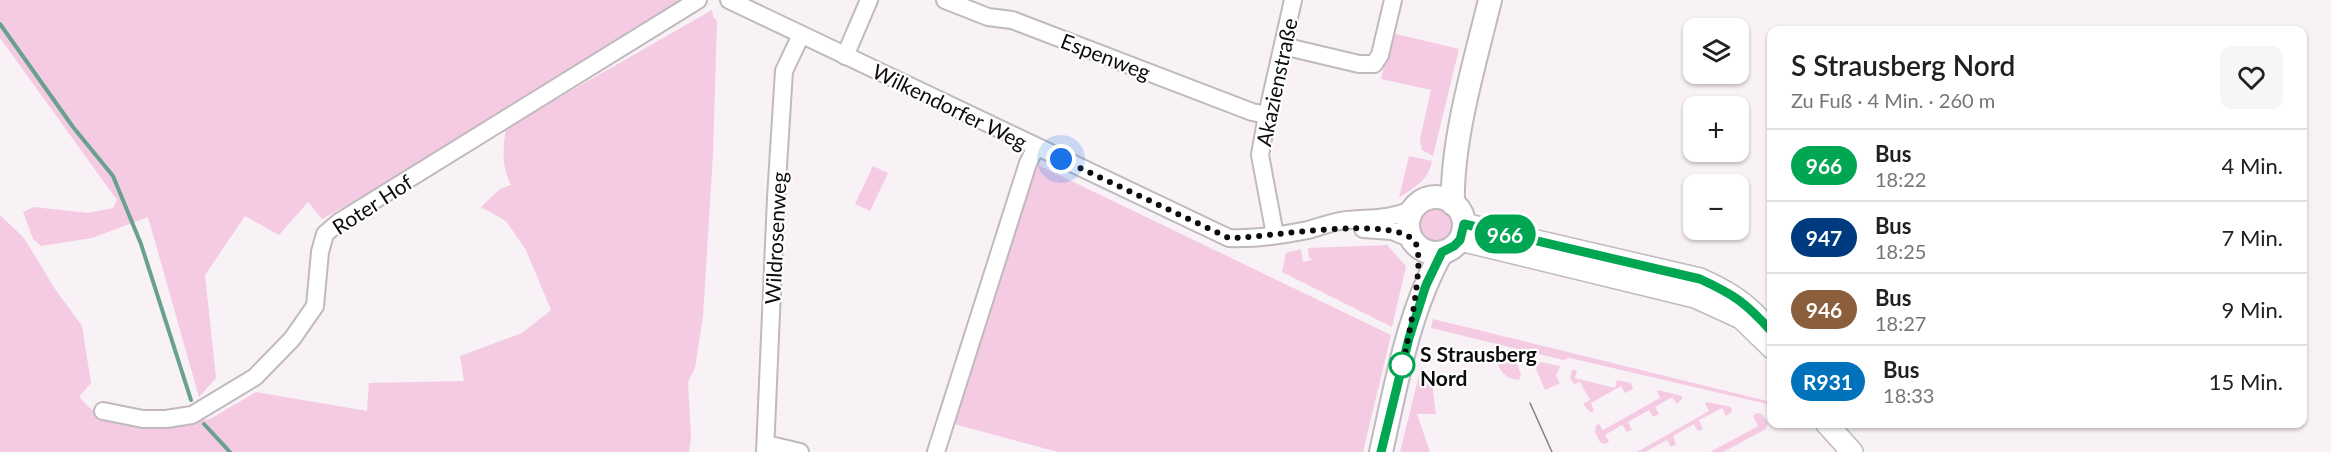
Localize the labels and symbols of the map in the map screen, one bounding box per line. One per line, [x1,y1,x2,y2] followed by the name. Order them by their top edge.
[1250,16,1302,148] street label: Akazienstraße
[1058,27,1154,85] street label: Espenweg
[869,58,1031,154] street label: Wilkendorfer Weg
[1046,144,1076,174] your location
[327,169,417,239] street label: Roter Hof
[759,171,791,305] street label: Wildrosenweg
[1470,214,1540,254] line badge: 966
[1420,341,1537,390] place label: S Strausberg Nord
[1389,352,1415,378] marker: S Strausberg Nord

